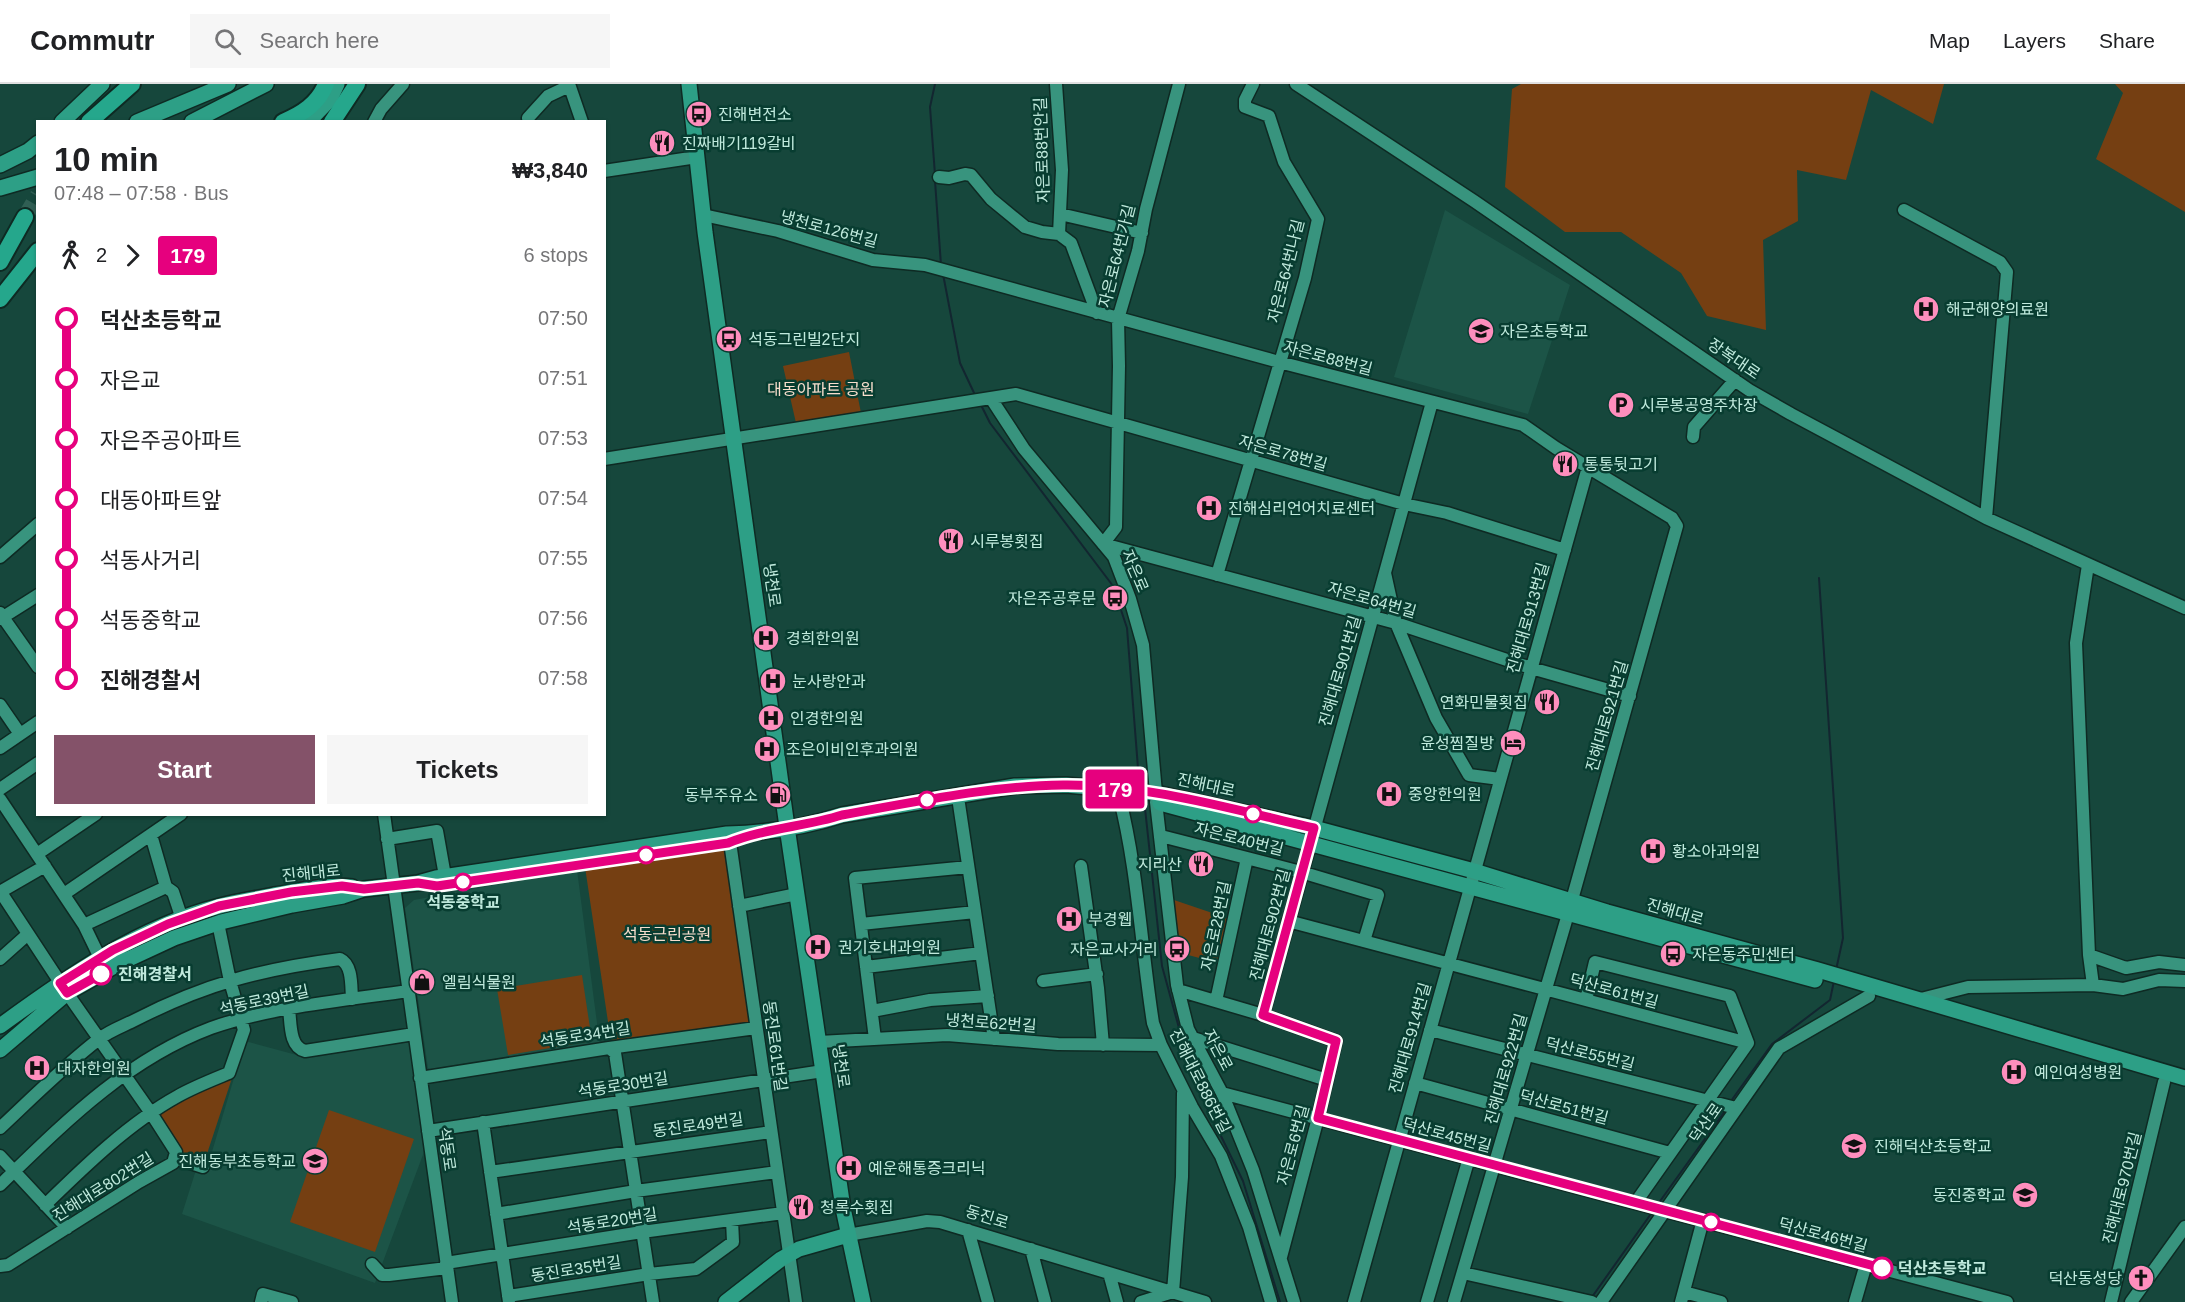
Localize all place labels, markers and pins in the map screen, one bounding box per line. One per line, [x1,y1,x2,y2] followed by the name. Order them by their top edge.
[684,99,714,129] bus stop icon: 진해변전소
[718,106,792,123] place label: 진해변전소
[647,128,677,158] restaurant icon: 진짜배기119갈비
[682,135,796,152] place label: 진짜배기119갈비
[1911,294,1941,324] hospital icon: 해군해양의료원
[1946,301,2049,318] place label: 해군해양의료원
[1466,316,1496,346] school or university icon: 자은초등학교
[1500,323,1588,340] place label: 자은초등학교
[714,324,744,354] bus stop icon: 석동그린빌2단지
[748,331,860,348] place label: 석동그린빌2단지
[1606,390,1636,420] parking icon: 시루봉공영주차장
[1640,397,1758,414] place label: 시루봉공영주차장
[1550,449,1580,479] restaurant icon: 통통뒷고기
[1584,456,1658,473] place label: 통통뒷고기
[1194,493,1224,523] hospital icon: 진해심리언어치료센터
[1228,500,1375,517] place label: 진해심리언어치료센터
[936,526,966,556] restaurant icon: 시루봉횟집
[970,533,1044,550] place label: 시루봉횟집
[1100,583,1130,613] bus stop icon: 자은주공후문
[1008,590,1096,607] place label: 자은주공후문
[751,623,781,653] hospital icon: 경희한의원
[786,630,860,647] place label: 경희한의원
[758,666,788,696] hospital icon: 눈사랑안과
[792,673,866,690] place label: 눈사랑안과
[1532,687,1562,717] restaurant icon: 연화민물횟집
[1440,694,1528,711] place label: 연화민물횟집
[756,703,786,733] hospital icon: 인경한의원
[790,710,864,727] place label: 인경한의원
[1498,728,1528,758] hotel icon: 윤성찜질방
[752,734,782,764] hospital icon: 조은이비인후과의원
[1420,735,1494,752] place label: 윤성찜질방
[786,741,918,758] place label: 조은이비인후과의원
[1374,779,1404,809] hospital icon: 중앙한의원
[763,780,793,810] fuel station icon: 동부주유소
[1408,786,1482,803] place label: 중앙한의원
[684,787,758,804] place label: 동부주유소
[918,791,936,809] unlabelled marker
[1244,805,1262,823] unlabelled marker
[1638,836,1668,866] hospital icon: 황소아과의원
[1672,843,1760,860] place label: 황소아과의원
[637,846,655,864] unlabelled marker
[1186,849,1216,879] restaurant icon: 지리산
[1138,856,1182,873] place label: 지리산
[454,873,472,891] marker: 석동중학교
[426,893,500,911] place label: 석동중학교
[1054,904,1084,934] hospital icon: 부경웹
[1088,911,1132,928] place label: 부경웹
[803,932,833,962] hospital icon: 권기호내과의원
[1162,934,1192,964] bus stop icon: 자은교사거리
[838,939,941,956] place label: 권기호내과의원
[1658,939,1688,969] bus stop icon: 자은동주민센터
[1070,941,1158,958] place label: 자은교사거리
[1692,946,1795,963] place label: 자은동주민센터
[90,963,112,985] marker: 진해경찰서
[118,966,192,983] place label: 진해경찰서
[407,967,437,997] shop icon: 엘림식물원
[442,974,516,991] place label: 엘림식물원
[22,1053,52,1083] hospital icon: 대자한의원
[1999,1057,2029,1087] hospital icon: 예인여성병원
[57,1060,131,1077] place label: 대자한의원
[2034,1064,2122,1081] place label: 예인여성병원
[1839,1131,1869,1161] school or university icon: 진해덕산초등학교
[1874,1138,1992,1155] place label: 진해덕산초등학교
[300,1146,330,1176] school or university icon: 진해동부초등학교
[178,1153,296,1170] place label: 진해동부초등학교
[834,1153,864,1183] hospital icon: 예운해통증크리닉
[868,1160,986,1177] place label: 예운해통증크리닉
[2010,1180,2040,1210] school or university icon: 동진중학교
[1932,1187,2006,1204] place label: 동진중학교
[786,1192,816,1222] restaurant icon: 청록수횟집
[820,1199,894,1216] place label: 청록수횟집
[1702,1213,1720,1231] unlabelled marker
[1871,1257,1893,1279] marker: 덕산초등학교
[1898,1259,1987,1277] place label: 덕산초등학교
[2126,1263,2156,1293] church icon: 덕산동성당
[2048,1270,2122,1287] place label: 덕산동성당

